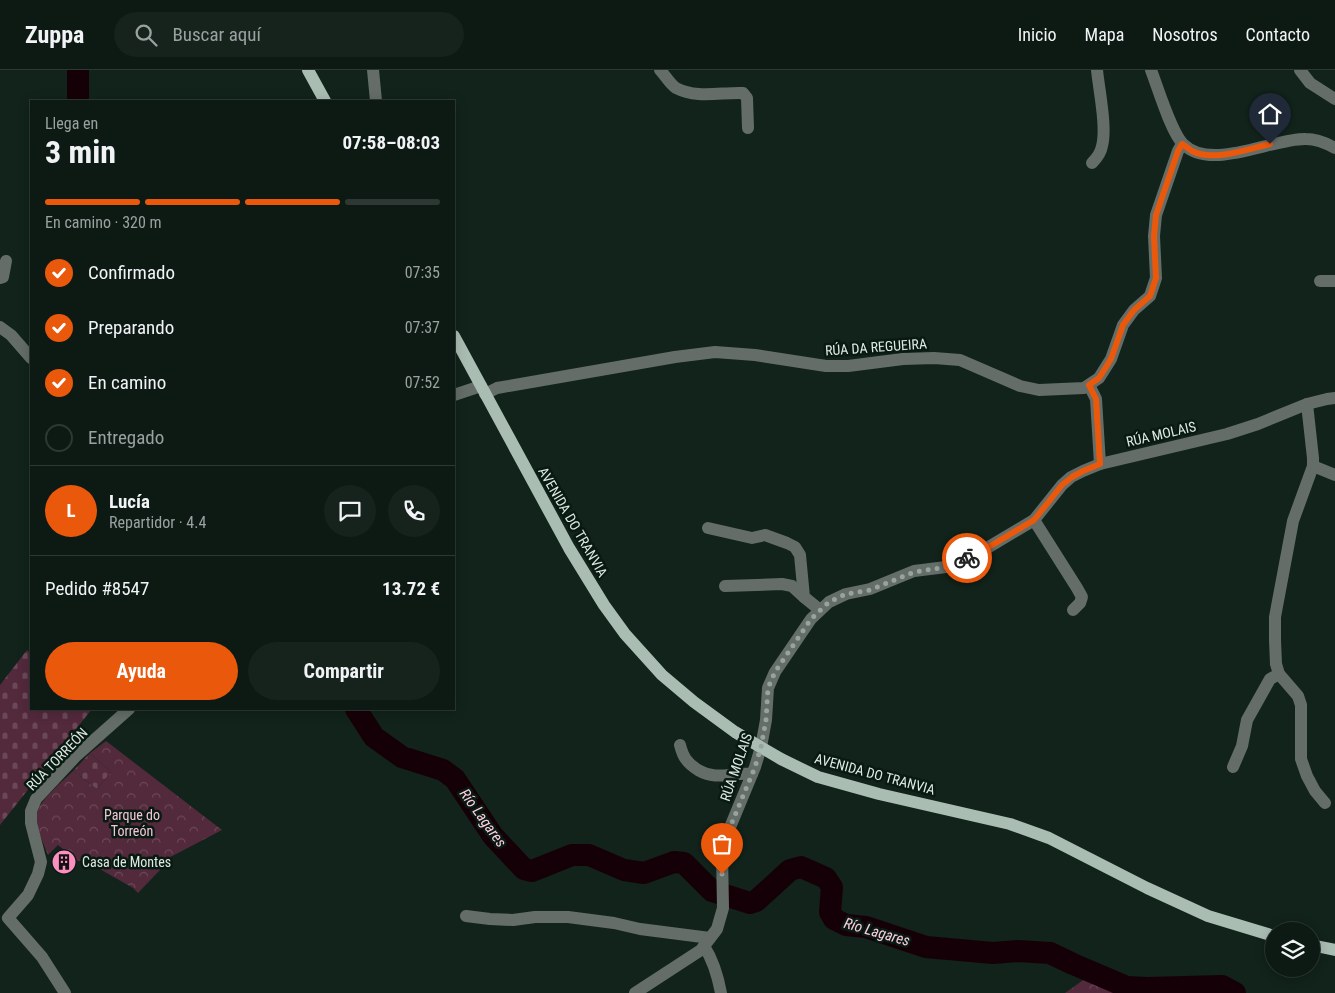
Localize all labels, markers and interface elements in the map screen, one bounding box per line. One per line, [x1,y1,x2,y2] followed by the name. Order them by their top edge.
[114,12,464,57] search box
[25,21,84,49] text: Zuppa
[132,21,160,49] icon: search
[172,23,261,46] text: Buscar aquí
[1018,24,1057,45] text: Inicio
[1085,24,1124,45] text: Mapa
[1152,24,1218,45] text: Nosotros
[1246,24,1310,45] text: Contacto
[1249,93,1291,144] pin
[1256,100,1284,128] icon: home
[45,114,98,133] text: Llega en
[342,131,440,154] text: 07:58–08:03
[45,133,116,171] text: 3 min
[45,213,162,232] text: En camino · 320 m
[45,259,73,287] icon: check
[88,261,175,284] text: Confirmado
[405,263,440,282] text: 07:35
[45,314,73,342] icon: check
[88,316,174,339] text: Preparando
[405,318,440,337] text: 07:37
[824,334,927,359] street label: RÚA DA REGUEIRA
[45,369,73,397] icon: check
[88,371,166,394] text: En camino
[405,373,440,392] text: 07:52
[1124,417,1197,450] street label: RÚA MOLAIS
[88,426,164,449] text: Entregado
[535,464,611,580] street label: AVENIDA DO TRANVIA
[324,485,376,537] button: chat
[388,485,440,537] button: phone
[109,490,150,513] text: Lucía
[66,499,76,522] text: L
[109,513,206,532] text: Repartidor · 4.4
[942,533,992,583] courier
[953,544,981,572] icon: bike
[45,577,149,600] text: Pedido #8547
[382,577,440,600] text: 13.72 €
[45,642,238,700] button: Ayuda
[248,642,440,700] button: Compartir
[23,724,91,794] street label: RÚA TORREÓN
[716,730,755,803] street label: RÚA MOLAIS
[813,750,937,798] street label: AVENIDA DO TRANVIA
[456,785,510,851] water label: Río Lagares
[104,807,160,839] park label: Parque do Torreón
[701,823,743,874] pin
[708,830,736,858] icon: bag
[51,849,77,875] building icon: Casa de Montes
[82,854,171,870] place label: Casa de Montes
[842,914,912,950] water label: Río Lagares
[1265,922,1320,977] map controls
[1265,922,1320,977] button: layers

